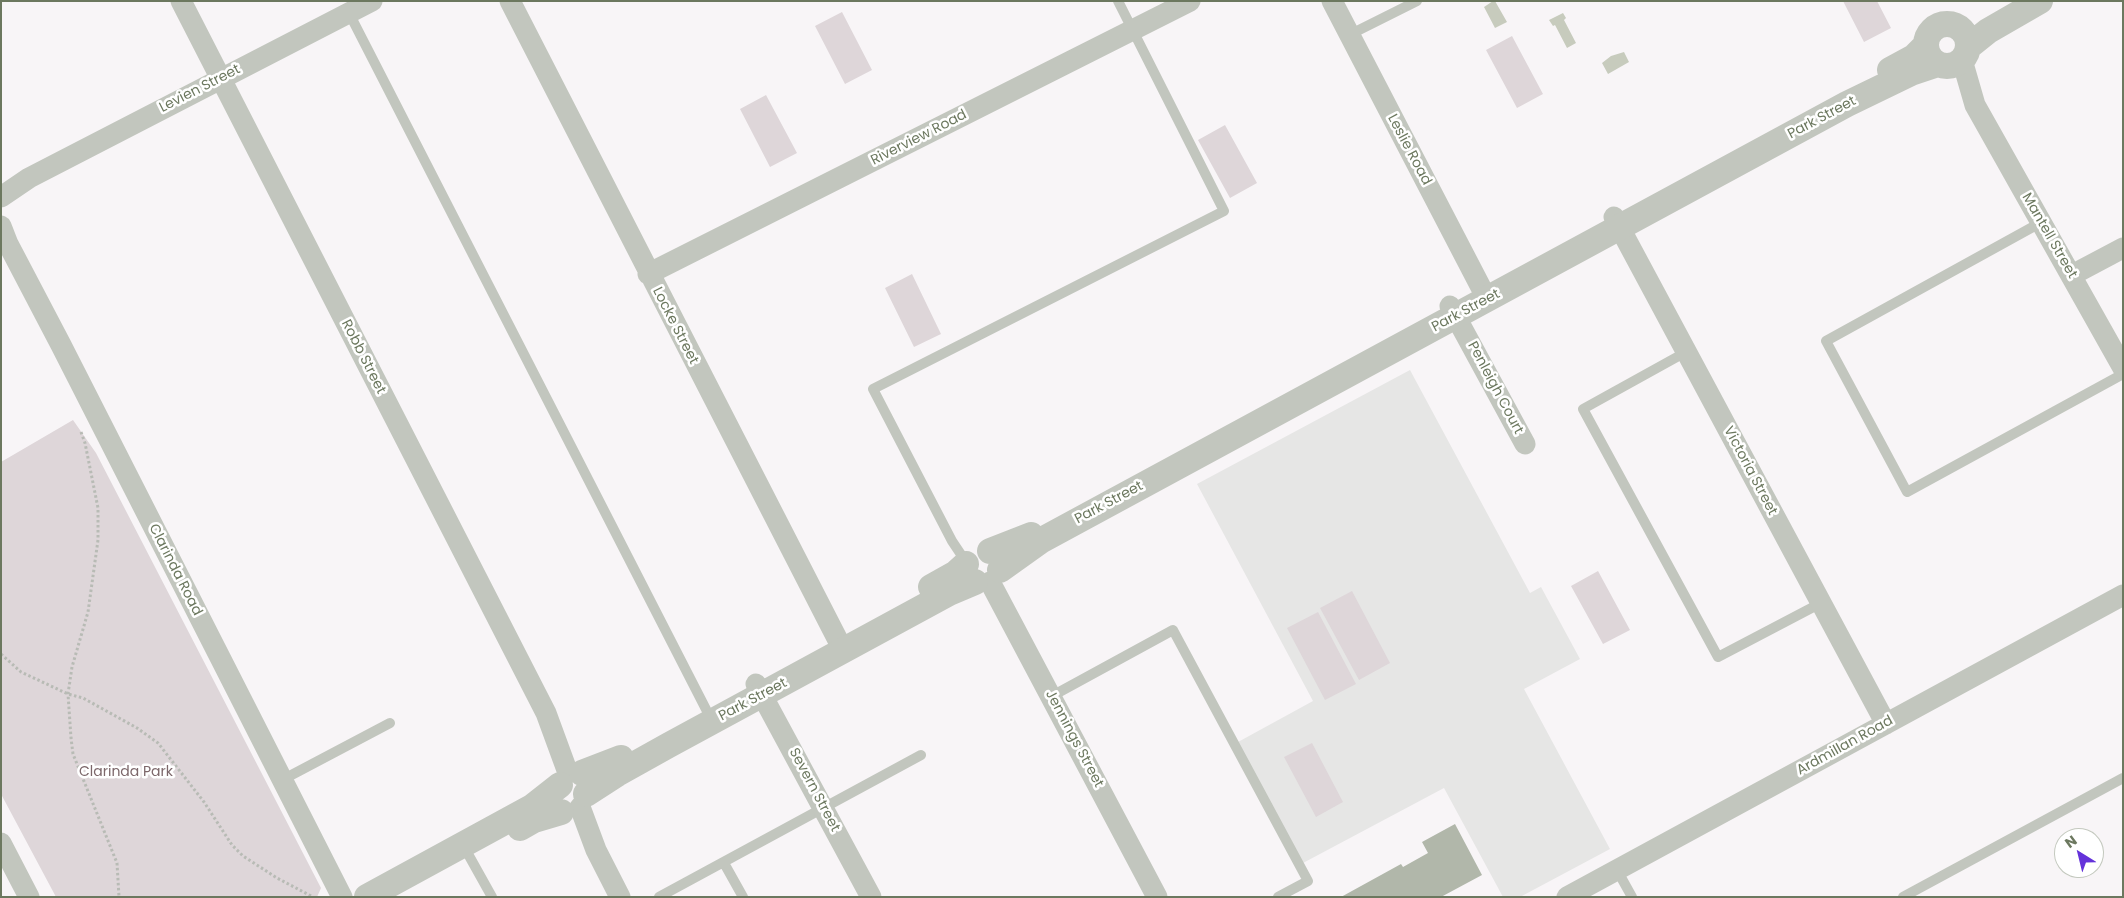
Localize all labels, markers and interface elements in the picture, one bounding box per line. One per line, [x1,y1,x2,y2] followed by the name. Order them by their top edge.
[157,61,243,117] street label: Levien Street
[1785,93,1859,143] street label: Park Street
[868,107,970,169] street label: Riverview Road
[1383,112,1435,188] street label: Leslie Road
[2018,190,2080,282] street label: Mantell Street
[648,285,702,367] street label: Locke Street
[1429,286,1503,336] street label: Park Street
[337,317,389,397] street label: Robb Street
[1464,339,1526,437] street label: Penleigh Court
[1720,424,1780,518] street label: Victoria Street
[1072,478,1146,528] street label: Park Street
[145,521,205,619] street label: Clarinda Road
[716,675,790,725] street label: Park Street
[1041,687,1107,791] street label: Jennings Street
[1794,713,1896,779] street label: Ardmillan Road
[785,745,843,835] street label: Severn Street
[79,764,173,780] park label: Clarinda Park
[2054,828,2104,878] north arrow
[2061,830,2081,853] text: N

